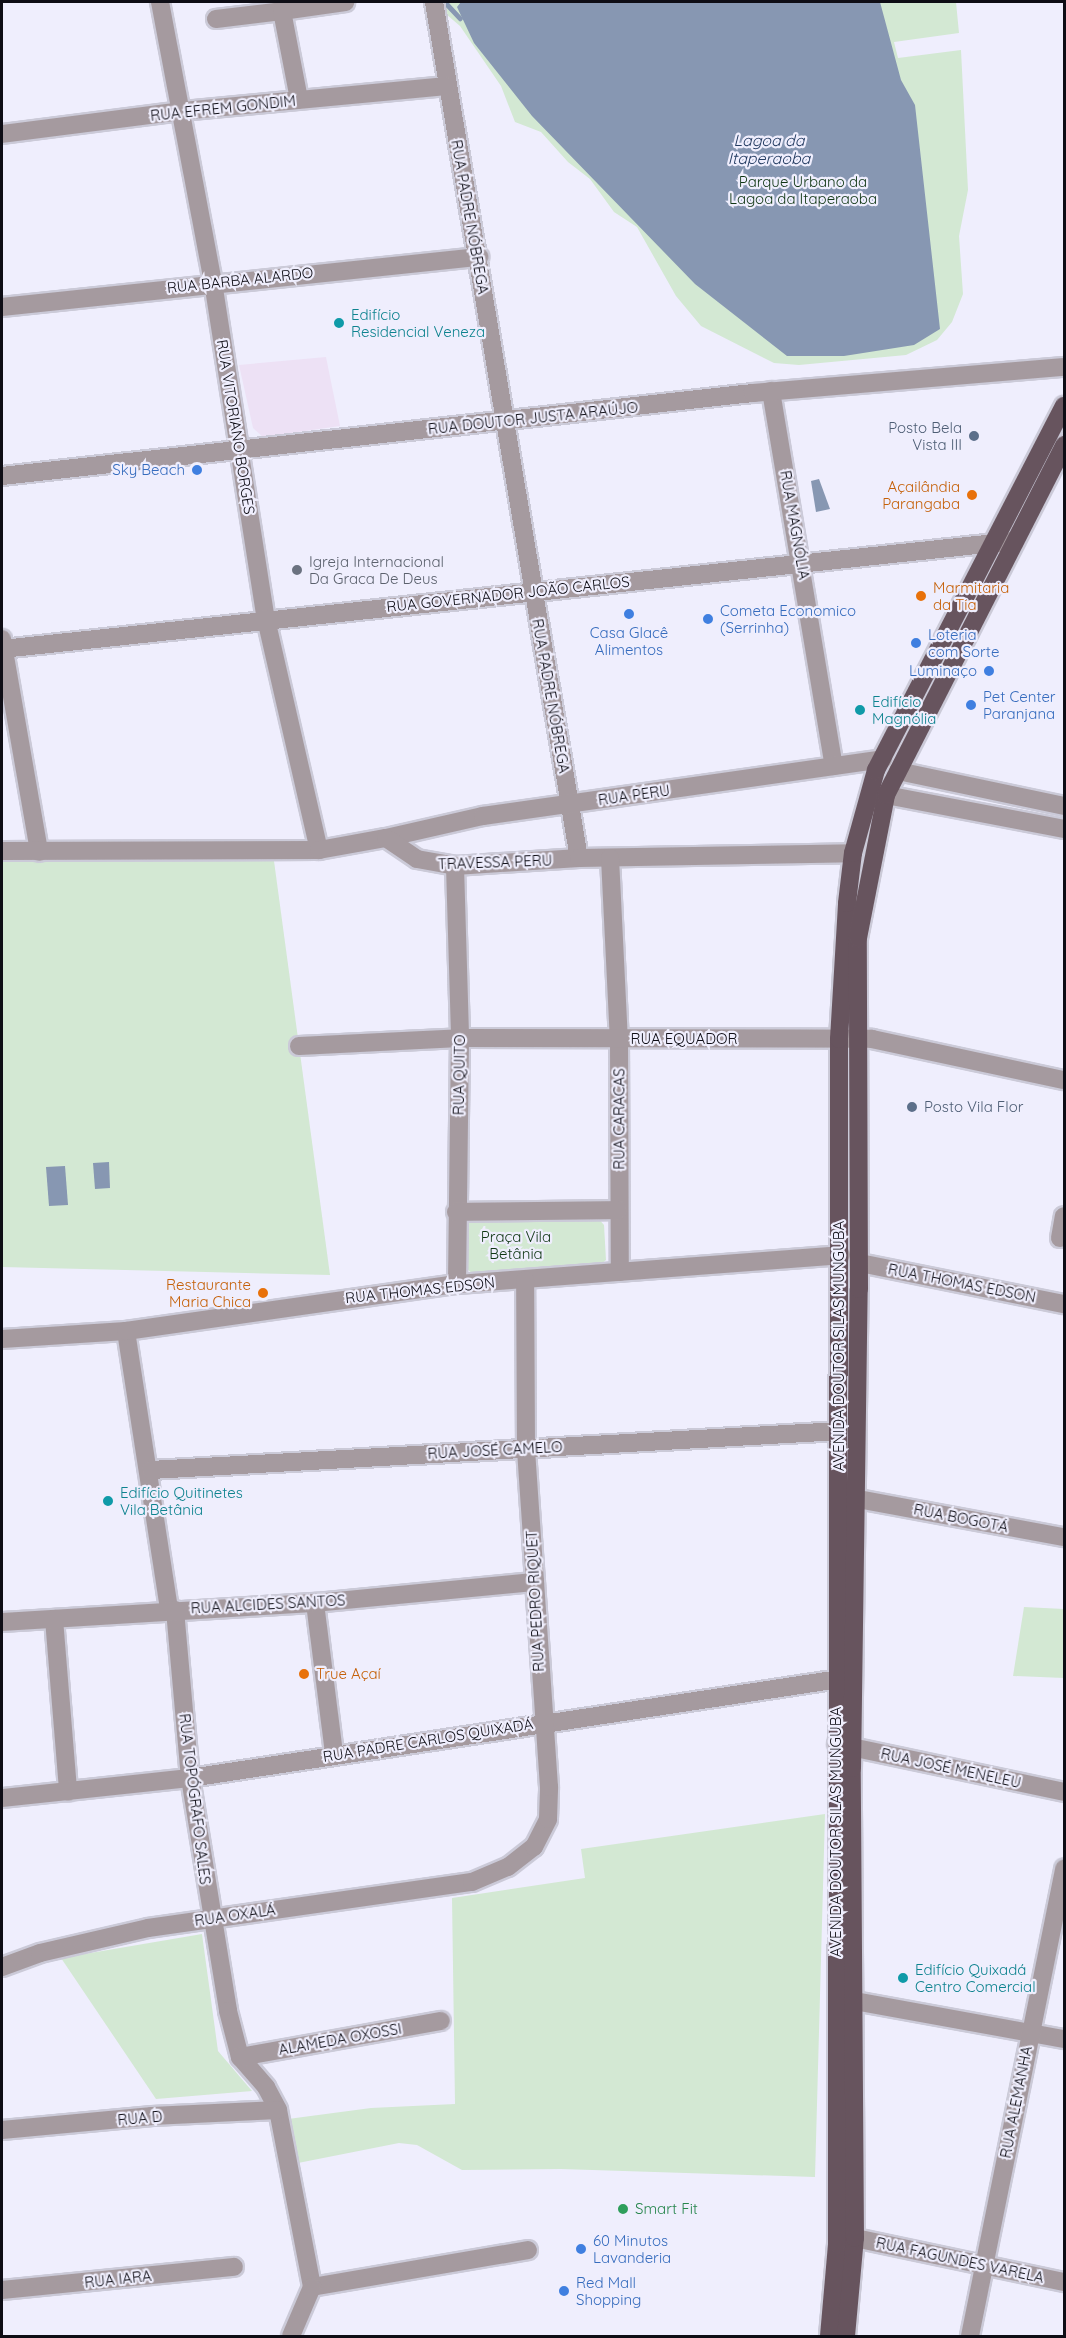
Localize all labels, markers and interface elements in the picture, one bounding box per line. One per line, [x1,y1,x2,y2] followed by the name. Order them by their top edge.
[149,91,297,125] street label: RUA EFREM GONDIM
[728,130,810,168] water label: Lagoa da Itaperaoba
[448,138,492,296] street label: RUA PADRE NÓBREGA
[729,172,877,207] park label: Parque Urbano da Lagoa da Itaperaoba
[166,263,314,297] street label: RUA BARBA ALARDO
[351,305,485,340] place label: Edifício Residencial Veneza
[332,316,346,330] marker: Edifício Residencial Veneza
[213,338,259,516] street label: RUA VITORIANO BORGES
[427,398,639,438] street label: RUA DOUTOR JUSTA ARAÚJO
[888,418,962,453] place label: Posto Bela Vista III
[967,429,981,443] marker: Posto Bela Vista III
[112,461,185,479] place label: Sky Beach
[190,463,204,477] marker: Sky Beach
[777,469,813,581] street label: RUA MAGNÓLIA
[882,477,960,512] place label: Açailândia Parangaba
[965,488,979,502] marker: Açailândia Parangaba
[309,552,444,587] place label: Igreja Internacional Da Graca De Deus
[290,563,304,577] marker: Igreja Internacional Da Graca De Deus
[386,572,630,616] street label: RUA GOVERNADOR JOÃO CARLOS
[933,578,1009,613] place label: Marmitaria da Tia
[914,589,928,603] marker: Marmitaria da Tia
[720,601,856,636] place label: Cometa Economico (Serrinha)
[622,607,636,621] marker: Casa Glacê Alimentos
[701,612,715,626] marker: Cometa Economico (Serrinha)
[529,617,573,775] street label: RUA PADRE NÓBREGA
[590,623,668,658] place label: Casa Glacê Alimentos
[928,625,999,660] place label: Loteria com Sorte
[909,636,923,650] marker: Loteria com Sorte
[909,662,977,680] place label: Luminaço
[982,664,996,678] marker: Luminaço
[983,687,1056,722] place label: Pet Center Paranjana
[872,692,936,727] place label: Edifício Magnólia
[964,698,978,712] marker: Pet Center Paranjana
[853,703,867,717] marker: Edifício Magnólia
[597,781,671,809] street label: RUA PERU
[437,851,553,873] street label: TRAVESSA PERU
[630,1030,738,1048] street label: RUA EQUADOR
[449,1035,469,1115] street label: RUA QUITO
[610,1068,628,1170] street label: RUA CARACAS
[924,1098,1023,1116] place label: Posto Vila Flor
[905,1100,919,1114] marker: Posto Vila Flor
[830,1221,848,1471] street label: AVENIDA DOUTOR SILAS MUNGUBA
[481,1227,551,1262] park label: Praça Vila Betânia
[886,1260,1038,1306] street label: RUA THOMAS EDSON
[344,1273,496,1307] street label: RUA THOMAS EDSON
[166,1275,251,1310] place label: Restaurante Maria Chica
[256,1286,270,1300] marker: Restaurante Maria Chica
[427,1437,563,1463] street label: RUA JOSÉ CAMELO
[120,1483,243,1518] place label: Edifício Quitinetes Vila Betânia
[101,1494,115,1508] marker: Edifício Quitinetes Vila Betânia
[912,1500,1010,1536] street label: RUA BOGOTÁ
[522,1530,548,1672] street label: RUA PEDRO RIQUET
[190,1591,346,1617] street label: RUA ALCIDES SANTOS
[316,1665,381,1683] place label: True Açaí
[297,1667,311,1681] marker: True Açaí
[827,1707,845,1957] street label: AVENIDA DOUTOR SILAS MUNGUBA
[176,1712,214,1886] street label: RUA TOPÓGRAFO SALES
[322,1714,534,1766] street label: RUA PADRE CARLOS QUIXADÁ
[879,1744,1023,1792] street label: RUA JOSÉ MENELEU
[193,1900,277,1930] street label: RUA OXALÁ
[915,1960,1036,1995] place label: Edifício Quixadá Centro Comercial
[896,1971,910,1985] marker: Edifício Quixadá Centro Comercial
[277,2019,403,2059] street label: ALAMEDA OXOSSI
[996,2044,1036,2160] street label: RUA ALEMANHA
[117,2107,163,2129] street label: RUA D
[635,2200,698,2218] place label: Smart Fit
[616,2202,630,2216] marker: Smart Fit
[593,2231,671,2266] place label: 60 Minutos Lavanderia
[874,2233,1046,2287] street label: RUA FAGUNDES VARELA
[574,2242,588,2256] marker: 60 Minutos Lavanderia
[83,2267,153,2291] street label: RUA IARA
[576,2273,641,2308] place label: Red Mall Shopping
[557,2284,571,2298] marker: Red Mall Shopping

